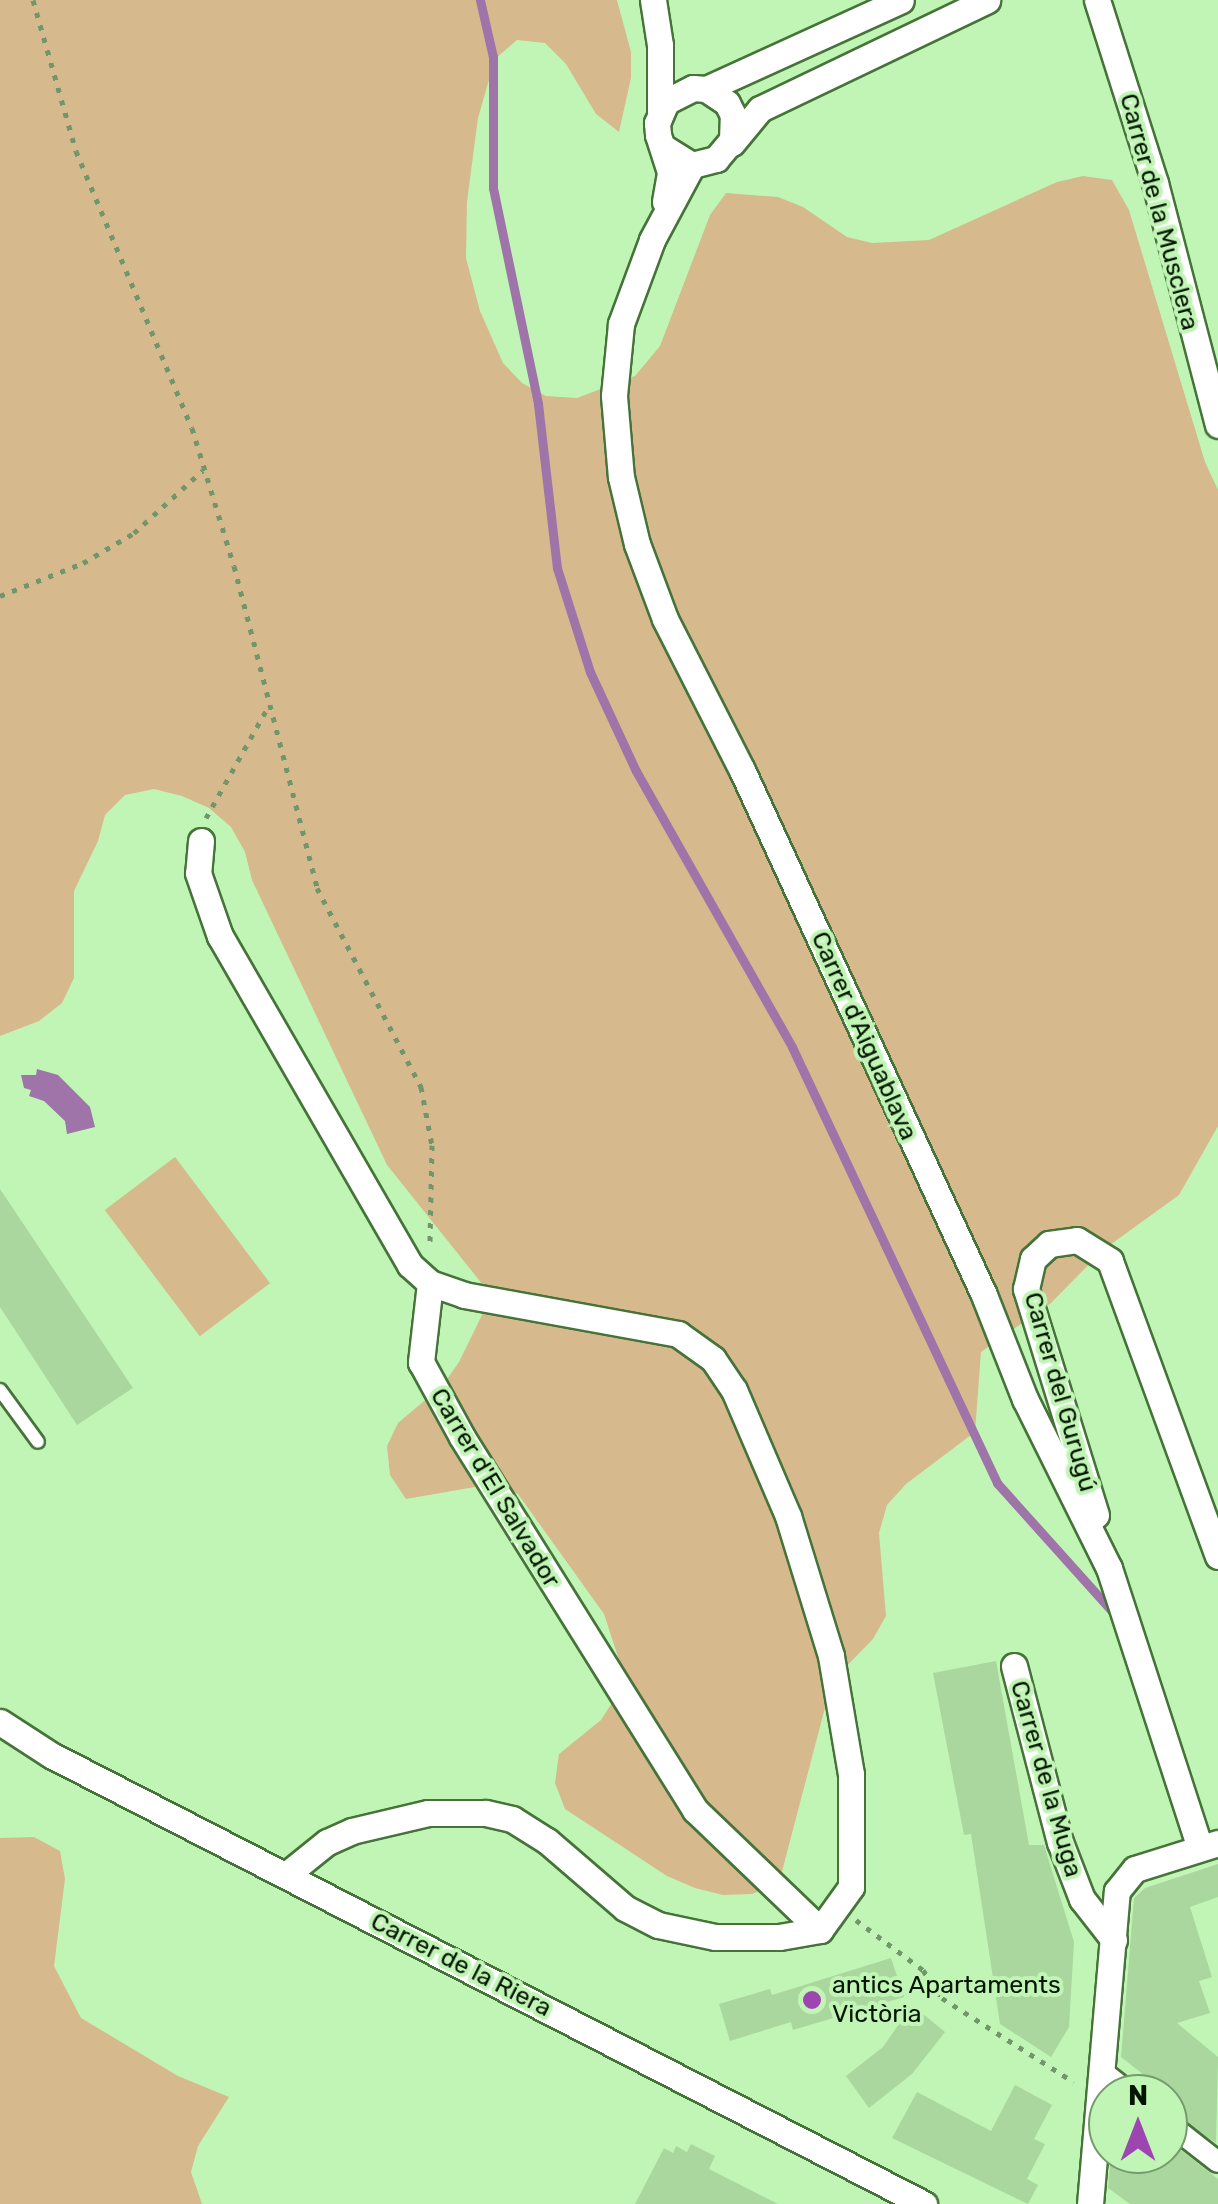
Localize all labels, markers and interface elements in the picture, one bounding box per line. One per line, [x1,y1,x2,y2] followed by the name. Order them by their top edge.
[1113,90,1205,334] street label: Carrer de la Musclera
[804,927,924,1145] street label: Carrer d'Aiguablava
[1017,1289,1103,1495] street label: Carrer del Gurugú
[423,1383,567,1593] street label: Carrer d'El Salvador
[1004,1677,1088,1881] street label: Carrer de la Muga
[365,1906,557,2024] street label: Carrer de la Riera
[832,1971,1062,2030] place label: antics Apartaments Victòria
[801,1989,823,2011] marker: antics Apartaments Victòria
[1088,2074,1188,2174] north arrow
[1128,2079,1148,2112] text: N

